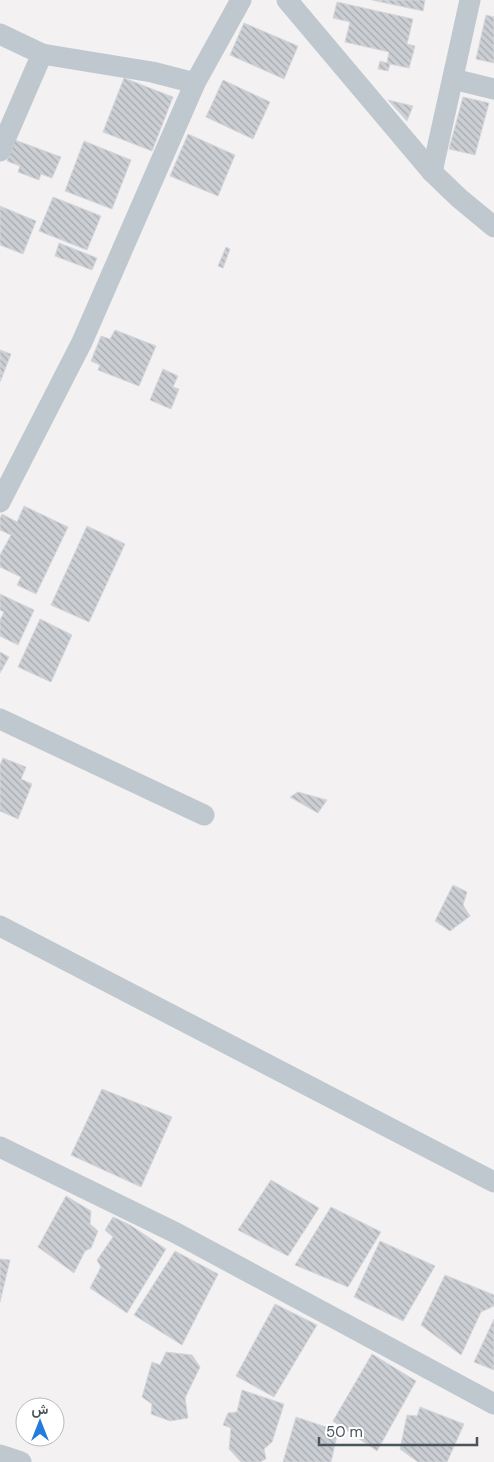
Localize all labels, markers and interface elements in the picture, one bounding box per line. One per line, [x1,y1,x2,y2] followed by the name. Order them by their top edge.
[15,1397,65,1447] north arrow
[32,1400,49,1418] text: ش
[319,1414,476,1446] scale bar
[326,1422,363,1442] text: 50 m

